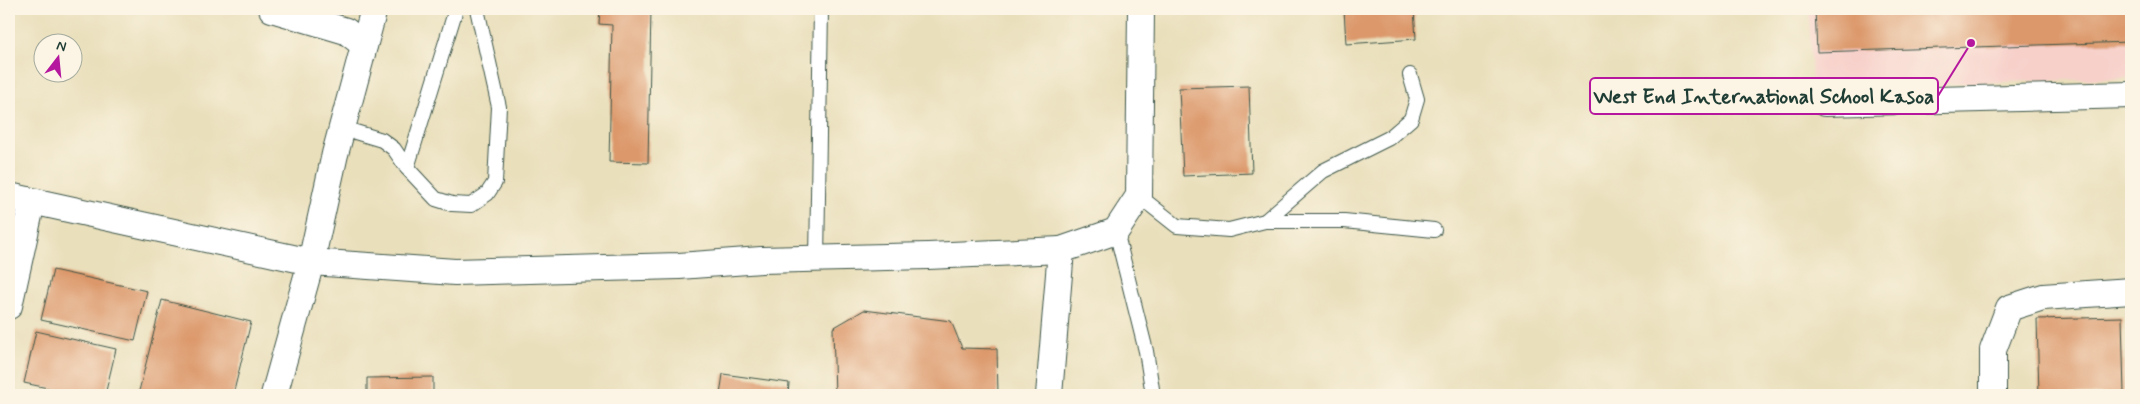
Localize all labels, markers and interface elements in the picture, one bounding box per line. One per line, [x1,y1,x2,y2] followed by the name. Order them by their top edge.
[32,32,82,82] north arrow
[54,37,68,56] text: N
[1590,78,1938,114] callout: West End International School Kasoa
[1593,83,1934,111] text: West End International School Kasoa

